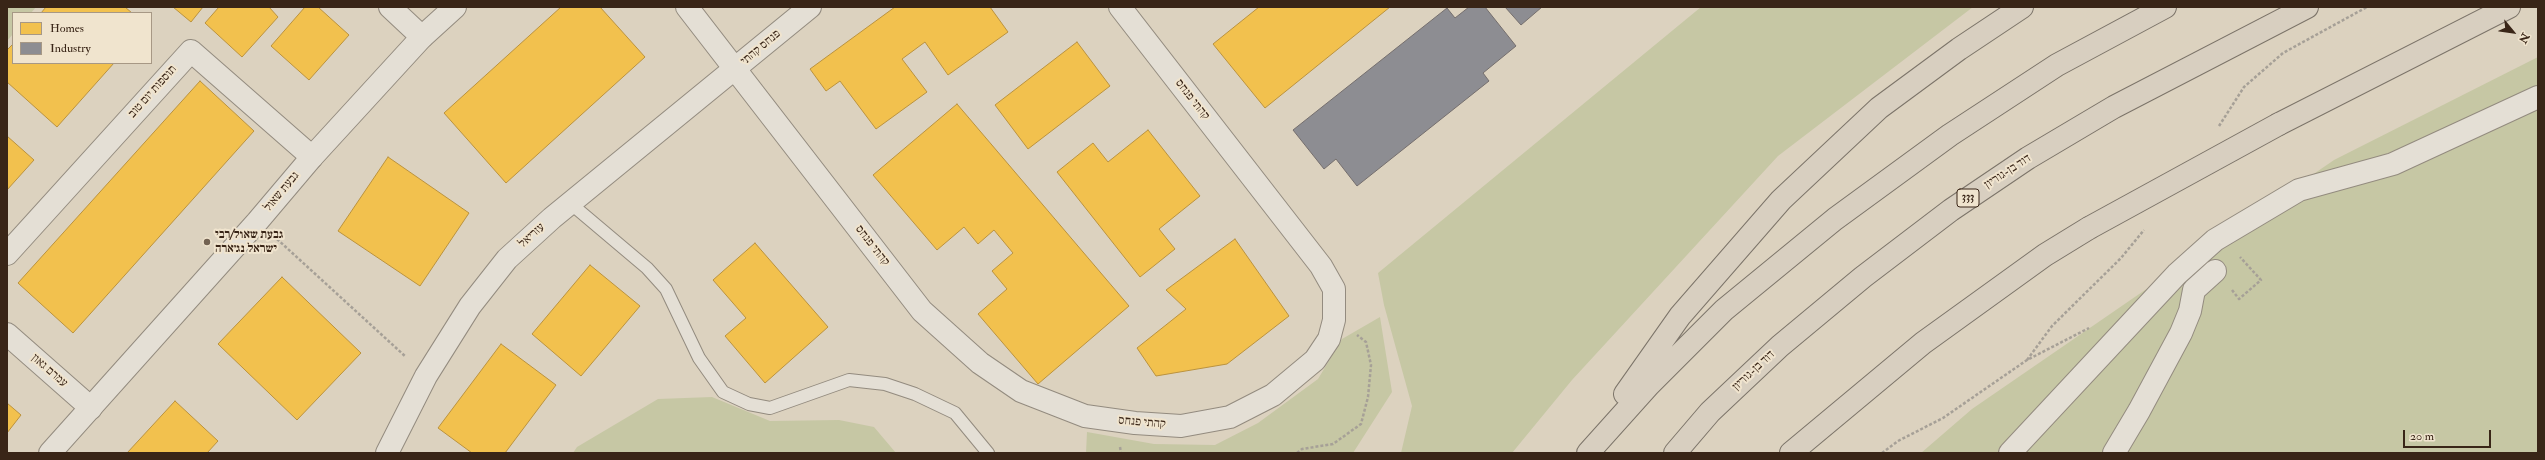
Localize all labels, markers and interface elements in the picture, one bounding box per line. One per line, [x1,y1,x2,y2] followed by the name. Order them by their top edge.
[12,12,152,64] legend
[2493,12,2533,52] north arrow
[50,21,84,36] text: Homes
[738,27,784,69] street label: פנחס קהתי
[2516,31,2532,46] text: N
[50,41,91,56] text: Industry
[126,63,180,121] street label: תוספות יום טוב
[1172,77,1212,123] street label: קהתי פנחס
[1982,152,2034,192] street label: דוד בן-גוריון
[261,169,303,215] street label: גבעת שאול
[1957,189,1979,207] road number: 333
[516,221,548,251] street label: עזריאל
[852,223,892,269] street label: קהתי פנחס
[215,228,283,256] place label: גבעת שאול/רבי ישראל נג׳ארה
[202,237,212,247] marker: גבעת שאול/רבי ישראל נג׳ארה
[1730,348,1778,394] street label: דוד בן-גוריון
[28,351,70,391] street label: עמרם גאון
[1118,414,1166,432] street label: קהתי פנחס
[2405,422,2493,448] scale bar
[2410,429,2434,444] text: 20 m

